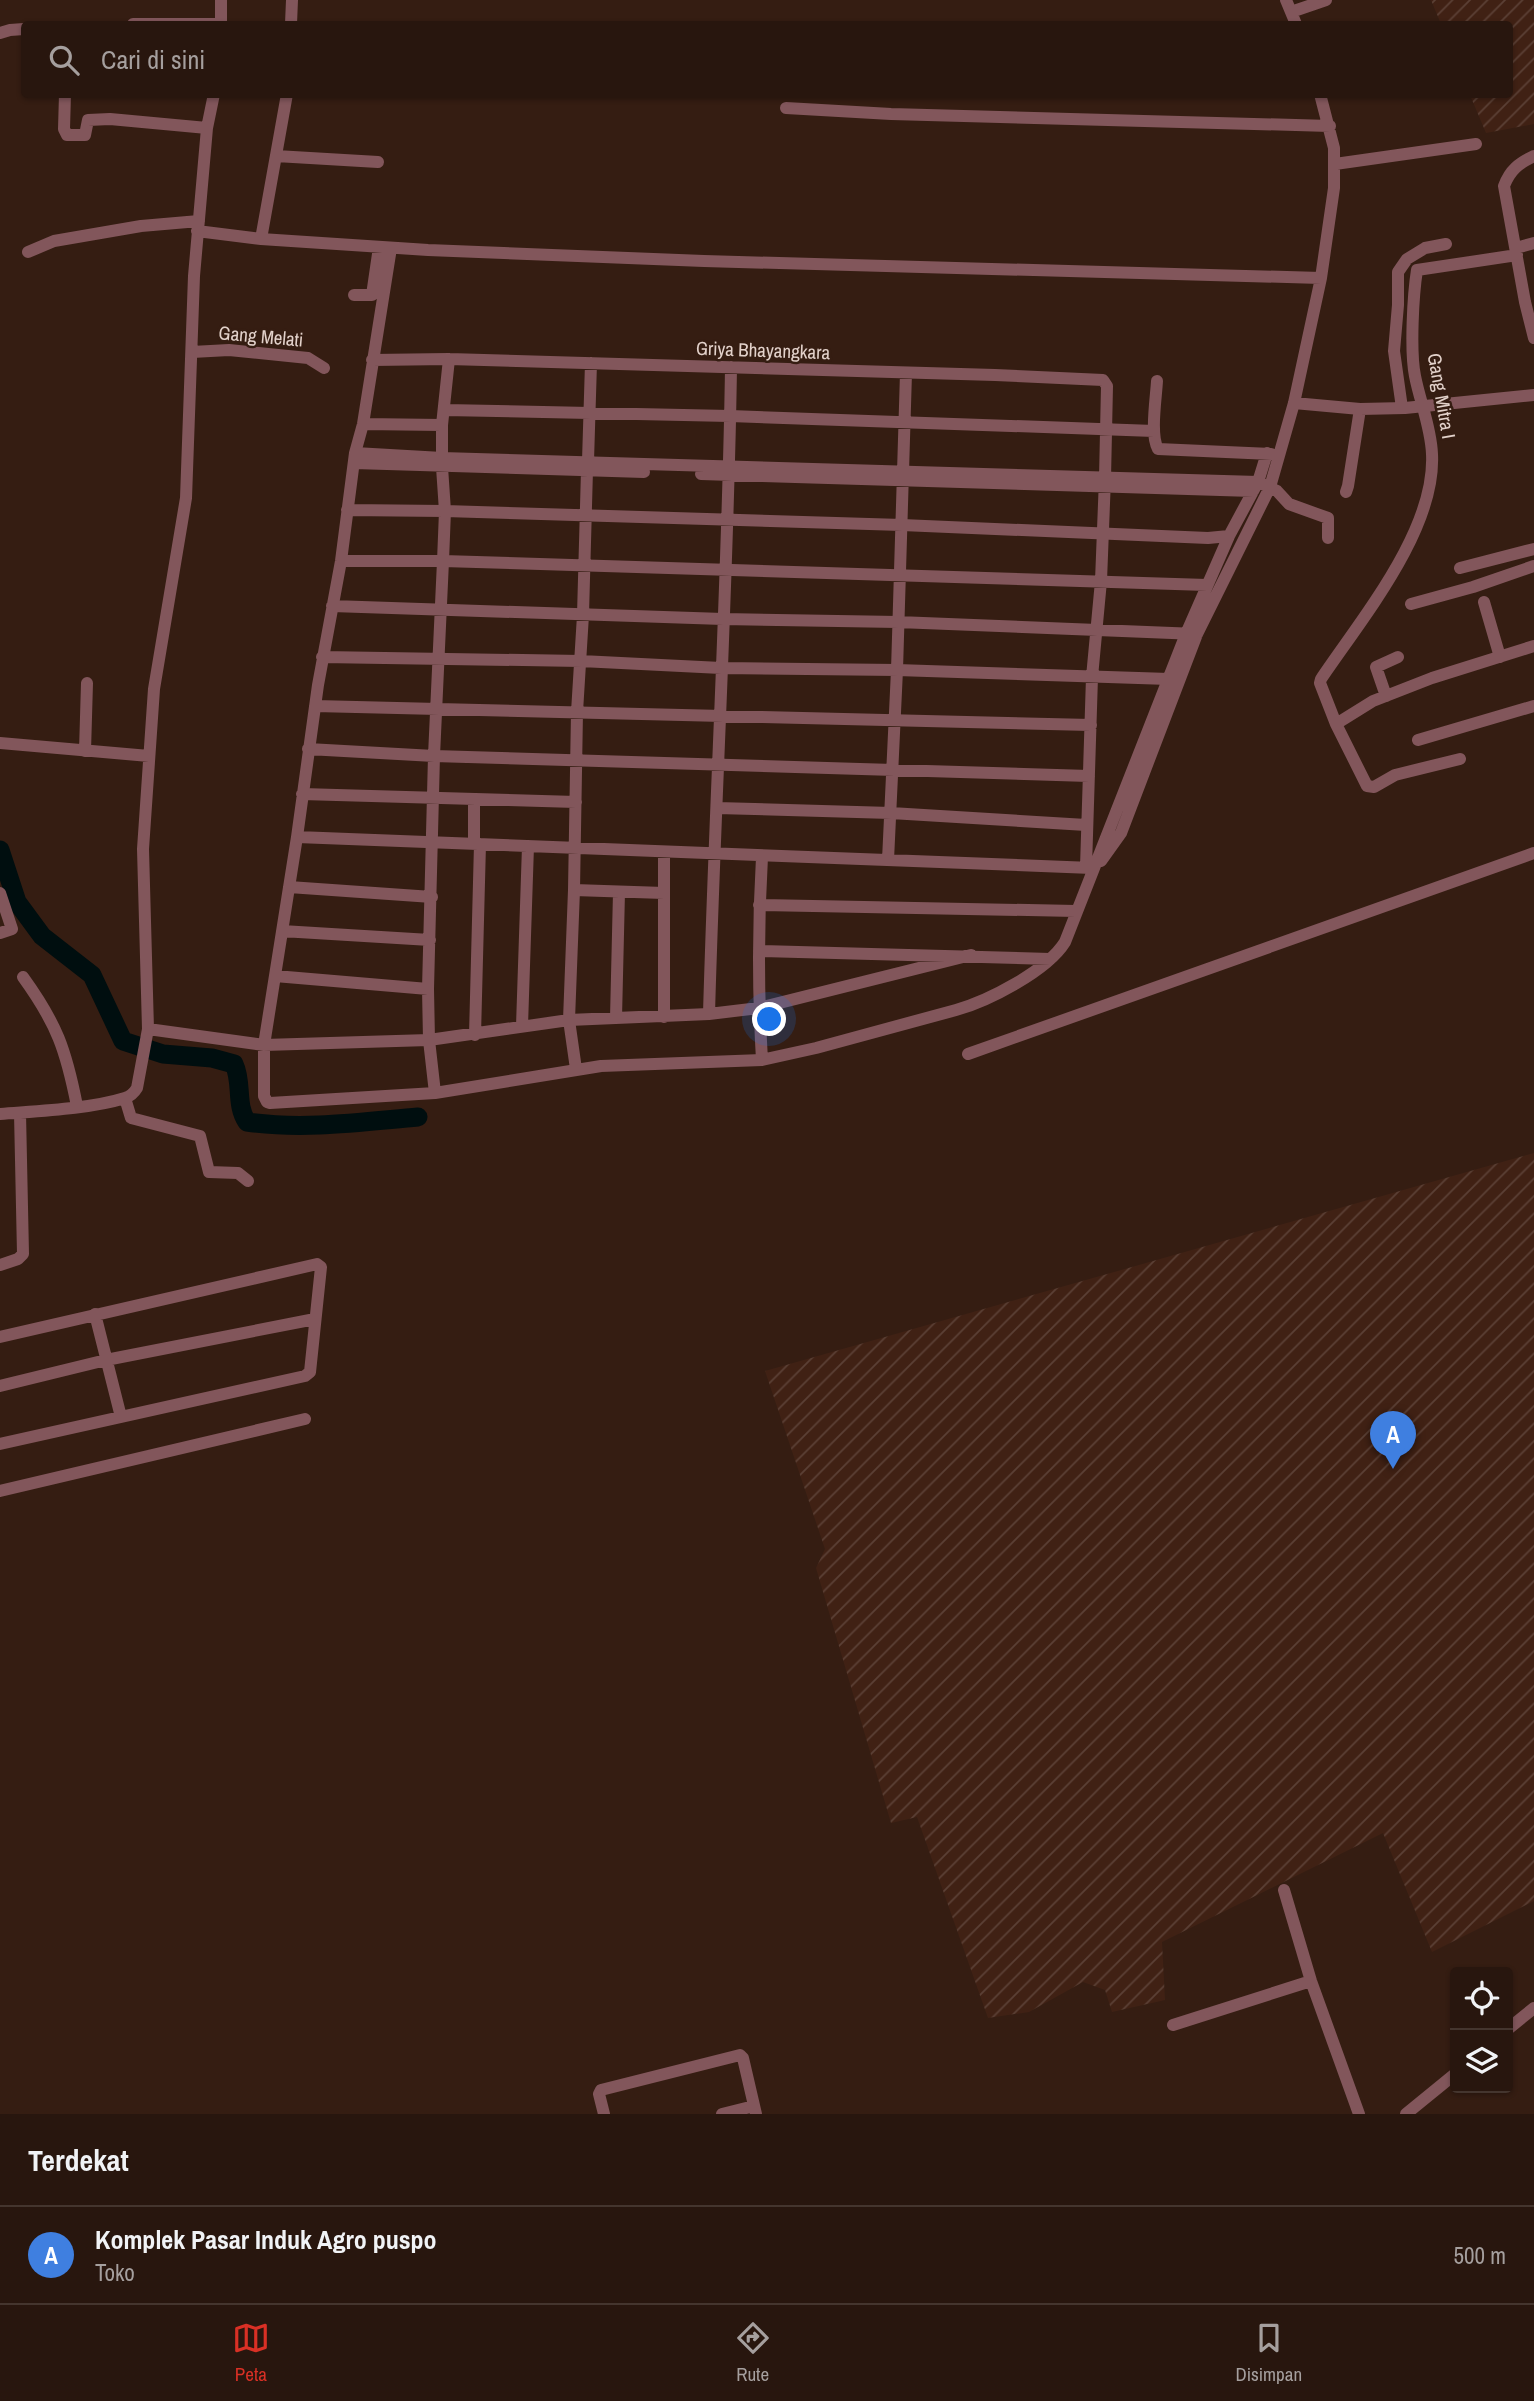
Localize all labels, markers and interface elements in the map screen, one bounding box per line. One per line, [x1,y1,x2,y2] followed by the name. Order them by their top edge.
[21,21,1513,98] search box
[45,41,83,79] icon: search
[101,42,205,77] text: Cari di sini
[218,319,304,353] street label: Gang Melati
[695,335,831,365] street label: Griya Bhayangkara
[1422,351,1462,441] street label: Gang Mitra I
[752,1002,786,1036] your location
[1370,1411,1416,1469] pin: A
[1450,1967,1513,2093] map controls
[1450,1967,1513,2030] button: locate
[1450,2030,1513,2093] button: layers
[28,2140,129,2180] text: Terdekat
[95,2222,437,2257] text: Komplek Pasar Induk Agro puspo
[44,2240,58,2271] text: A
[1454,2240,1506,2271] text: 500 m
[95,2257,135,2288] text: Toko
[232,2319,270,2387] tab: Peta
[734,2319,772,2387] tab: Rute
[1235,2319,1302,2387] tab: Disimpan

